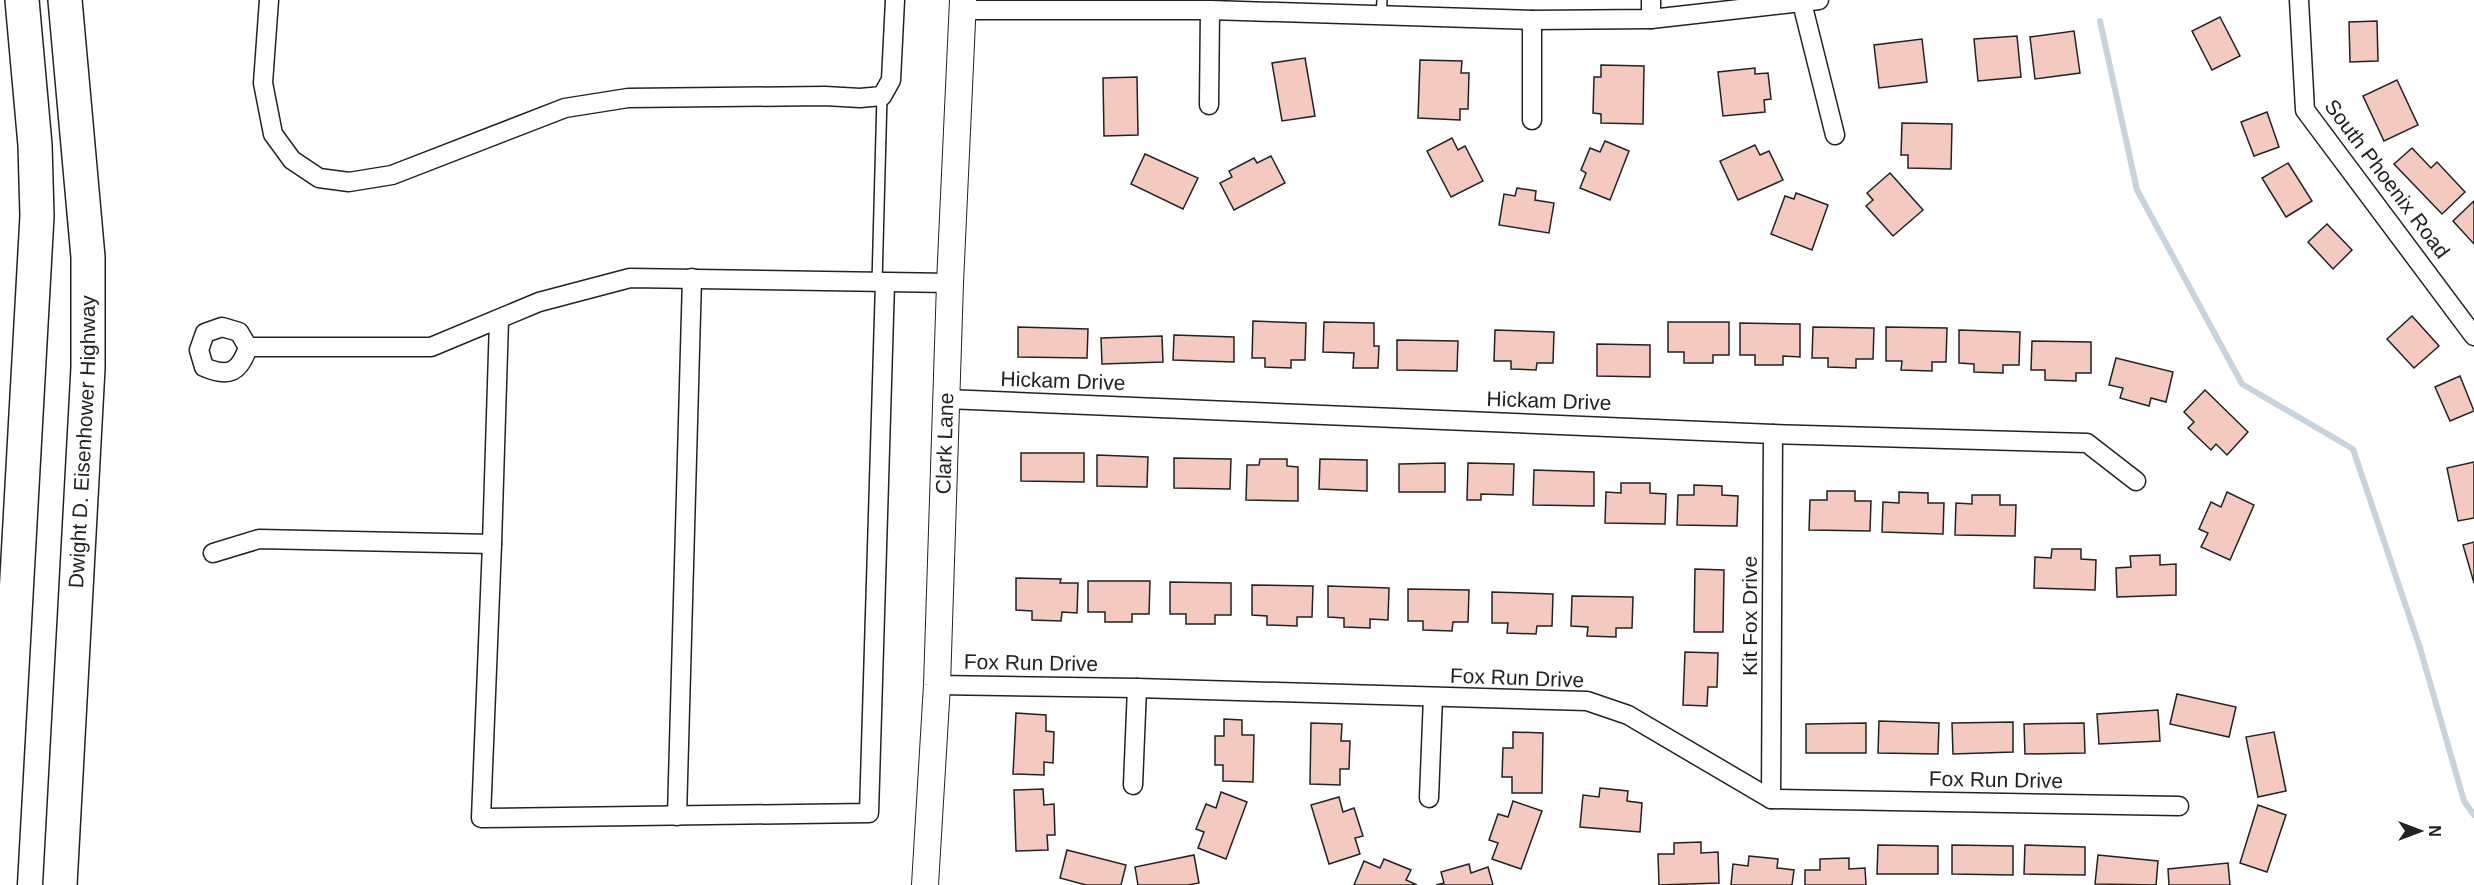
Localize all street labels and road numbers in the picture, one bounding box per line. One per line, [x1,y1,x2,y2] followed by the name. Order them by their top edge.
[2320,95,2455,263] street label: South Phoenix Road
[64,295,99,589] street label: Dwight D. Eisenhower Highway
[1000,367,1126,394] street label: Hickam Drive
[1486,387,1612,414] street label: Hickam Drive
[931,392,957,495] street label: Clark Lane
[1738,556,1761,676] street label: Kit Fox Drive
[964,650,1098,675] street label: Fox Run Drive
[1450,664,1584,691] street label: Fox Run Drive
[1929,767,2063,792] street label: Fox Run Drive

